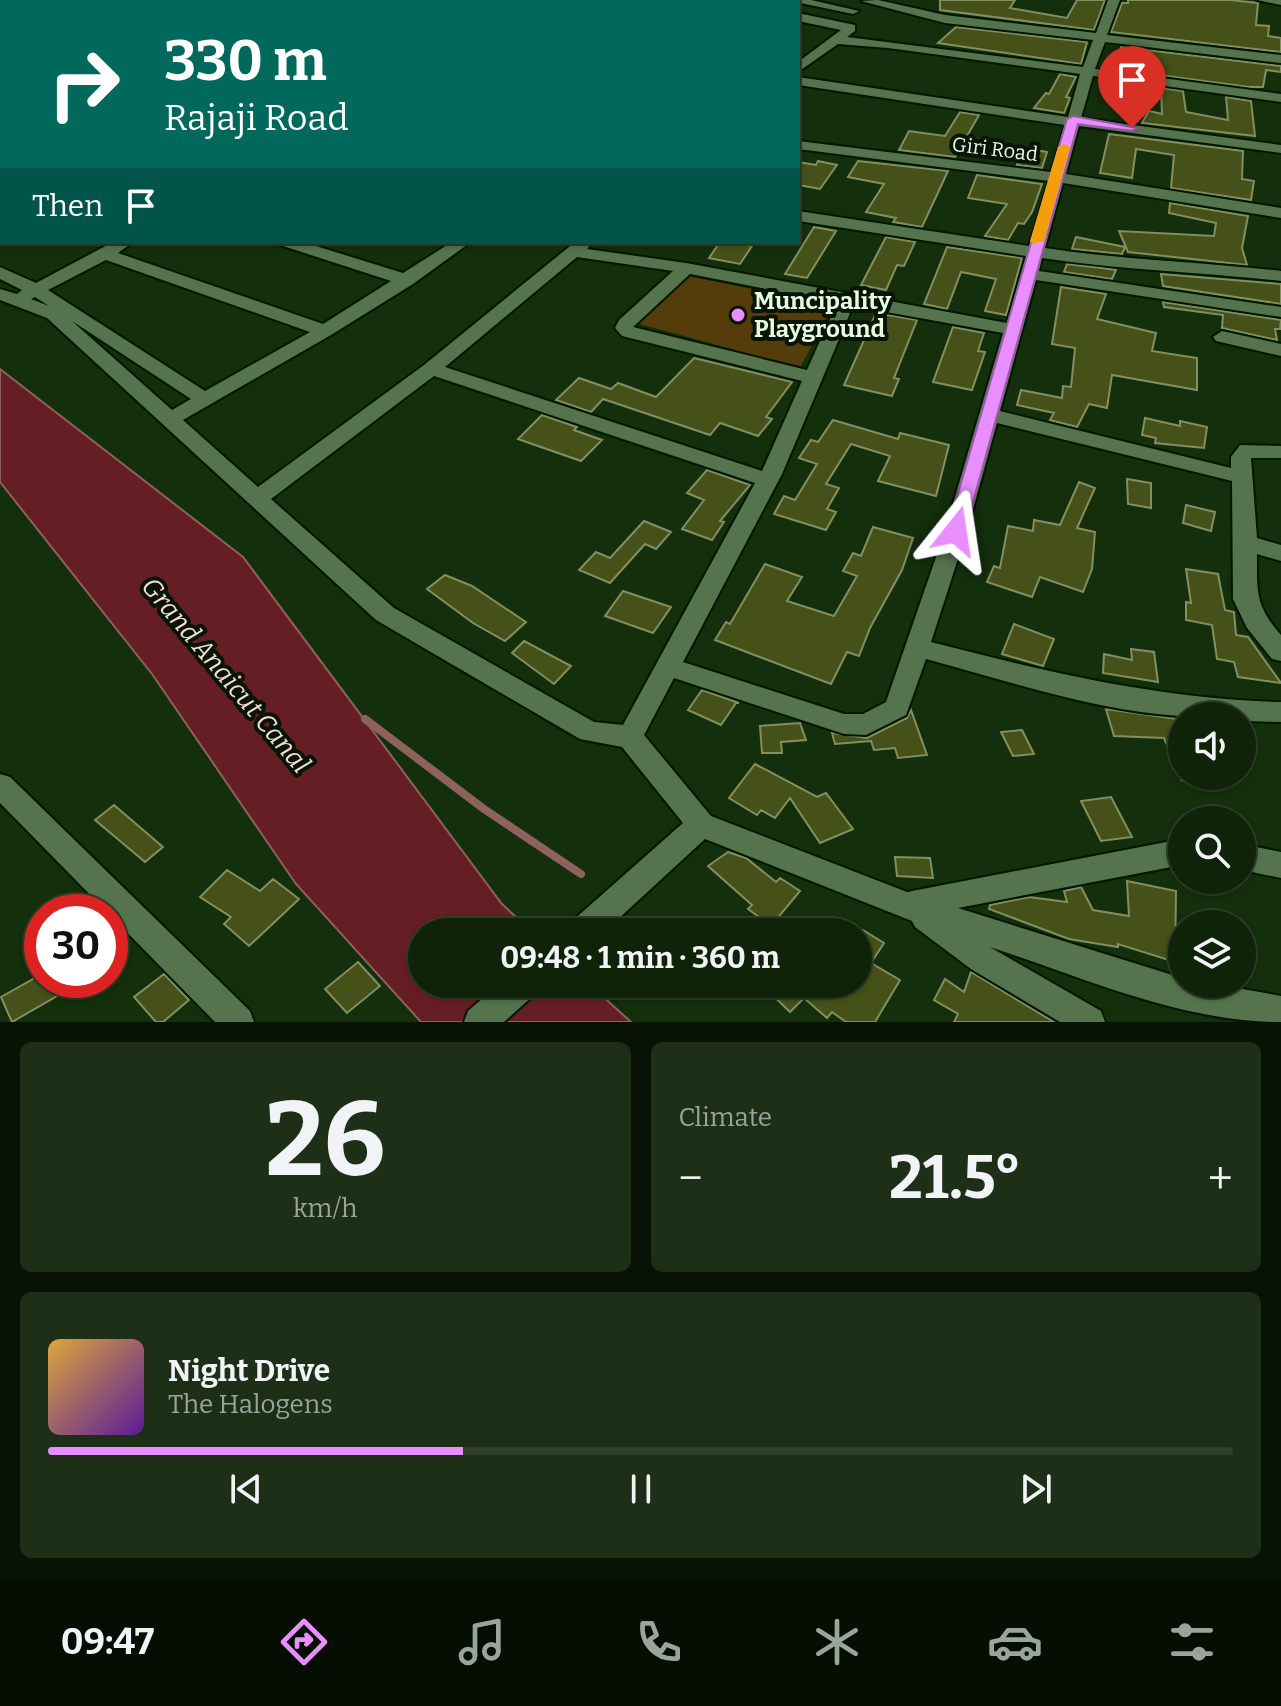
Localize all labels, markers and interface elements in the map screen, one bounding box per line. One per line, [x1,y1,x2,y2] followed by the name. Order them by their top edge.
[164,28,327,95] text: 330 m
[32,32,136,136] icon: right
[1098,46,1166,128] pin
[1110,58,1154,102] icon: arrive
[164,96,349,140] text: Rajaji Road
[951,132,1039,166] street label: Giri Road
[119,184,163,228] icon: arrive
[32,188,103,224] text: Then
[754,287,892,343] place label: Muncipality Playground
[729,306,747,324] marker: Muncipality Playground
[914,489,998,573] position arrow
[135,571,316,779] water label: Grand Anaicut Canal
[1168,702,1256,998] map controls
[1168,702,1256,790] button: sound
[1168,806,1256,894] button: search
[24,894,128,998] speed limit sign: 30
[1168,910,1256,998] button: layers
[500,940,780,976] text: 09:48 · 1 min · 360 m
[265,1078,385,1203] text: 26
[679,1102,772,1133] text: Climate
[889,1142,1022,1214] text: 21.5°
[679,1152,703,1205] text: −
[1208,1152,1233,1205] text: +
[293,1193,357,1224] text: km/h
[168,1353,330,1389] text: Night Drive
[168,1389,333,1420] text: The Halogens
[224,1467,268,1511] icon: previous
[619,1467,663,1511] icon: pause
[1014,1467,1058,1511] icon: next
[276,1614,332,1670] icon: directions
[454,1614,510,1670] icon: music
[631,1614,687,1670] icon: phone
[809,1614,865,1670] icon: climate
[987,1614,1043,1670] icon: car
[1164,1614,1220,1670] icon: filters
[61,1620,154,1664] text: 09:47

